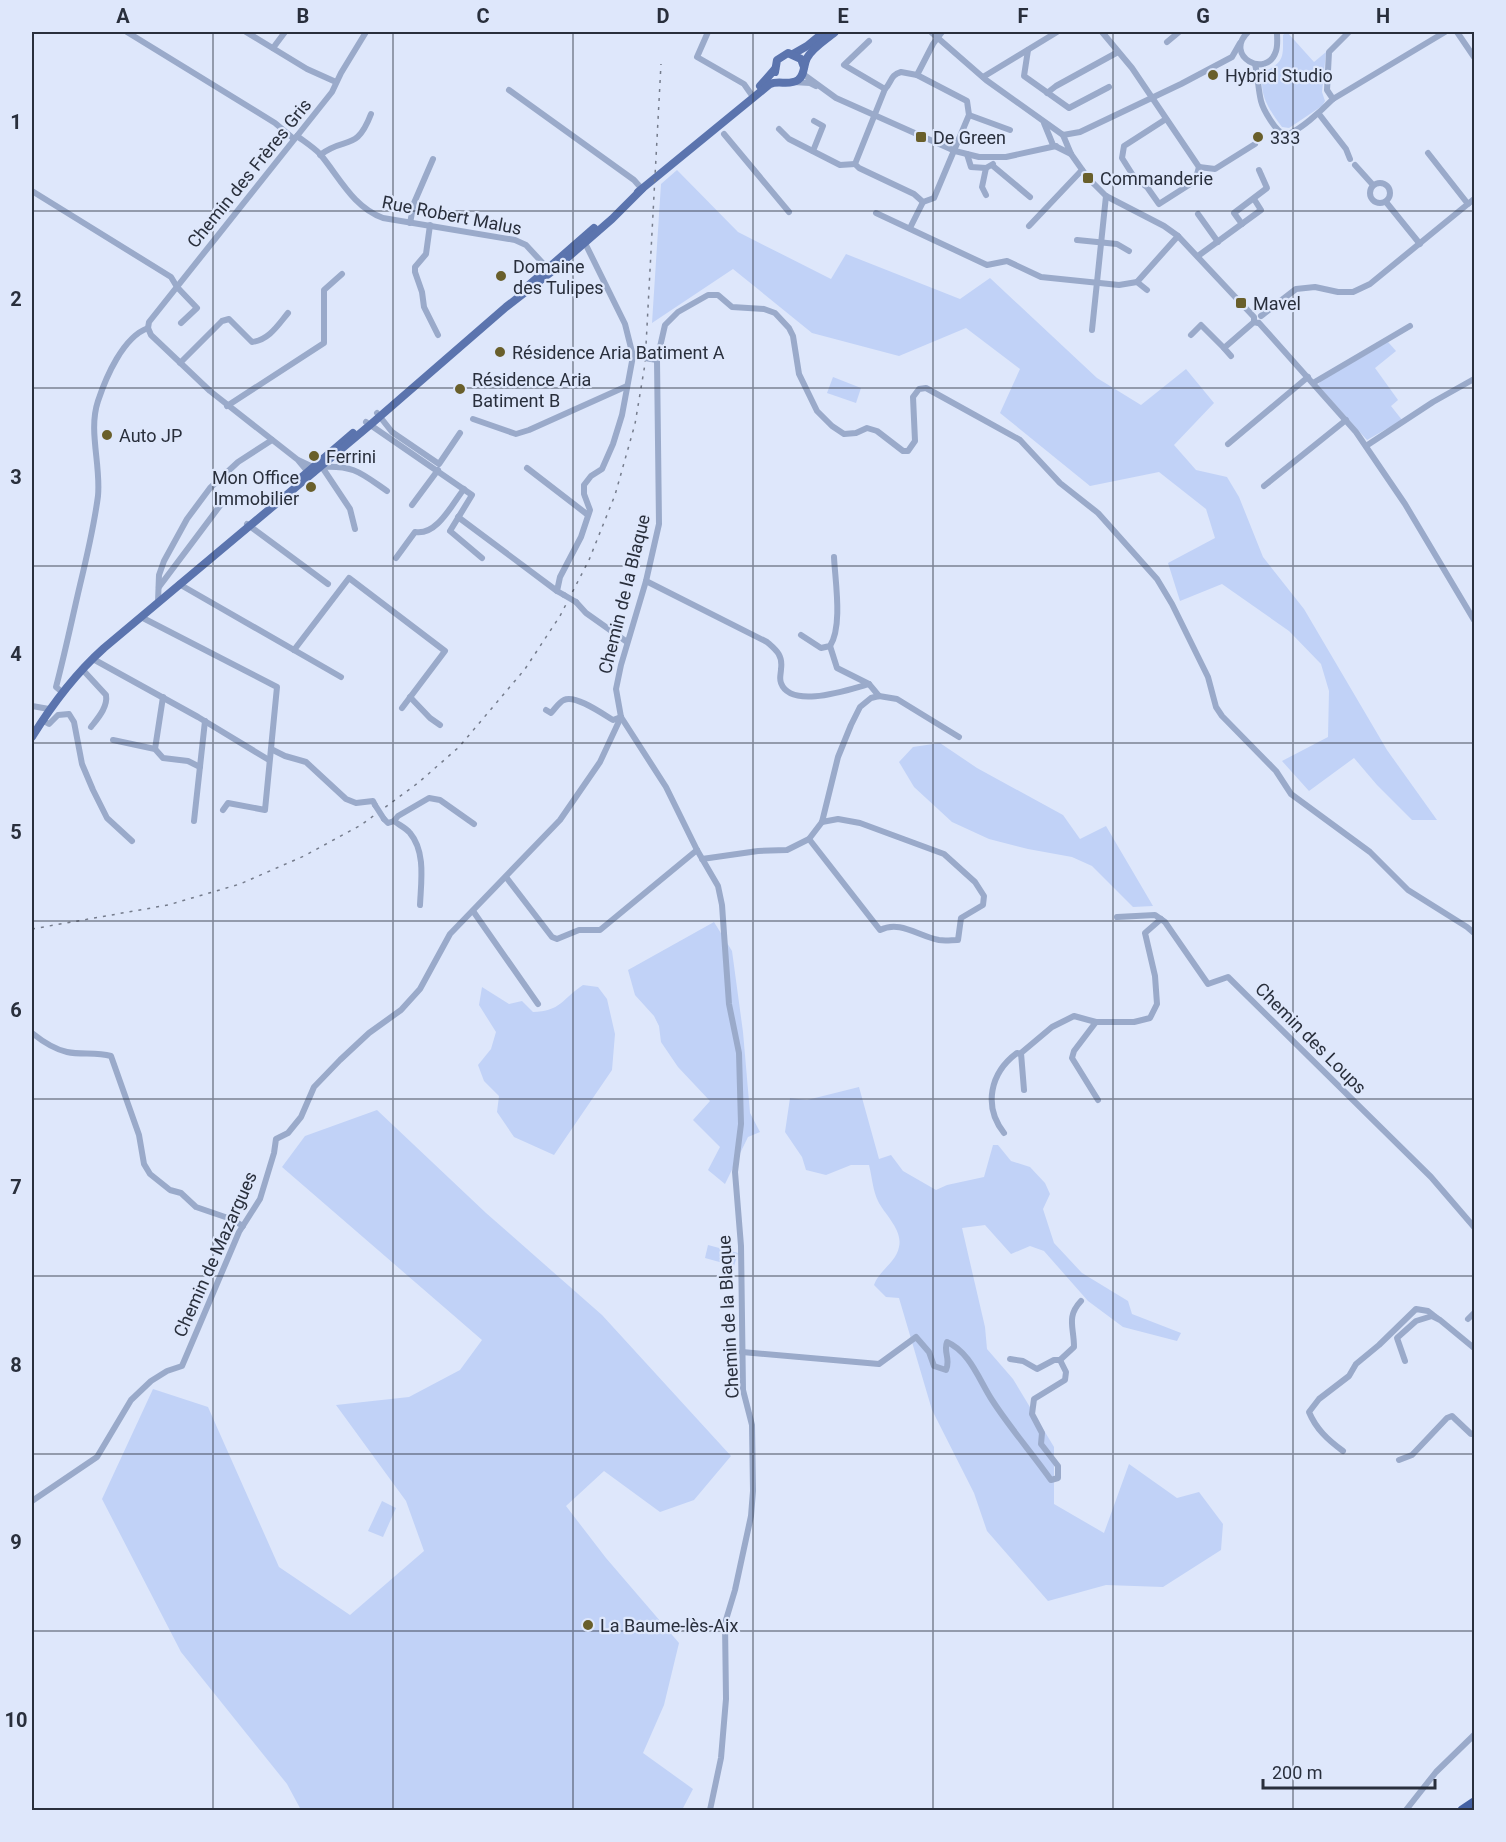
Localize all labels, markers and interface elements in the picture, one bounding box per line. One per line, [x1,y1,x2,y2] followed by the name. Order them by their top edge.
[116,4,130,28] text: A
[297,4,309,28] text: B
[476,4,490,28] text: C
[657,4,670,28] text: D
[837,4,849,28] text: E
[1018,4,1029,28] text: F
[1196,4,1210,28] text: G
[1376,4,1390,28] text: H
[1225,65,1333,86] place label: Hybrid Studio
[1206,68,1220,82] marker: Hybrid Studio
[182,94,316,252] street label: Chemin des Frères Gris
[10,110,22,134] text: 1
[933,127,1006,148] place label: De Green
[1270,127,1300,148] place label: 333
[914,130,928,144] marker: De Green
[1251,130,1265,144] marker: 333
[1100,168,1213,189] place label: Commanderie
[1081,171,1095,185] marker: Commanderie
[380,191,524,239] street label: Rue Robert Malus
[513,256,604,298] place label: Domaine des Tulipes
[494,269,508,283] marker: Domaine des Tulipes
[10,287,22,311] text: 2
[1253,293,1301,314] place label: Mavel
[1234,296,1248,310] marker: Mavel
[512,342,725,363] place label: Résidence Aria Batiment A
[493,345,507,359] marker: Résidence Aria Batiment A
[472,369,591,411] place label: Résidence Aria Batiment B
[453,382,467,396] marker: Résidence Aria Batiment B
[119,425,182,446] place label: Auto JP
[100,428,114,442] marker: Auto JP
[326,446,376,467] place label: Ferrini
[307,449,321,463] marker: Ferrini
[10,465,22,489] text: 3
[212,467,299,509] place label: Mon Office Immobilier
[304,480,318,494] marker: Mon Office Immobilier
[594,512,654,676] street label: Chemin de la Blaque
[10,642,22,666] text: 4
[10,820,22,844] text: 5
[1251,978,1371,1098] street label: Chemin des Loups
[10,998,22,1022] text: 6
[169,1168,261,1340] street label: Chemin de Mazargues
[10,1175,22,1199] text: 7
[713,1235,743,1399] street label: Chemin de la Blaque
[10,1353,22,1377] text: 8
[10,1530,22,1554] text: 9
[600,1615,738,1636] place label: La Baume-lès-Aix
[581,1618,595,1632] marker: La Baume-lès-Aix
[5,1708,27,1732] text: 10
[1263,1752,1436,1790] scale bar
[1272,1762,1323,1783] text: 200 m

